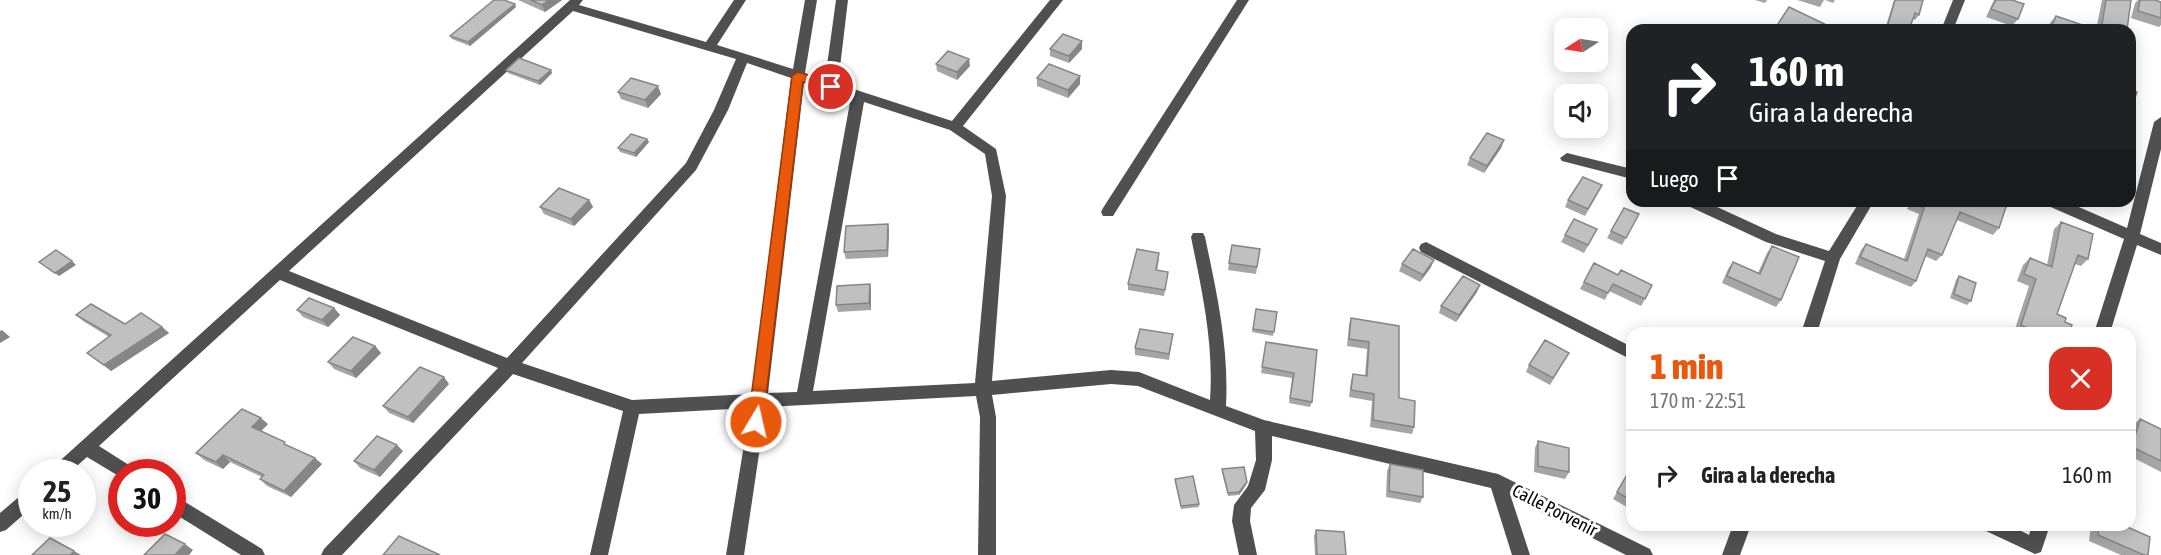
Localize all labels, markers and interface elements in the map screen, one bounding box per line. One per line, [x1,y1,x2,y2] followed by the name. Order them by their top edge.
[1554,18,1608,72] north arrow
[1554,18,1608,138] map controls
[1749,47,1844,95] text: 160 m
[1650,48,1728,126] icon: right
[805,61,856,112] pin
[814,70,847,103] icon: arrive
[1554,84,1608,138] button: sound
[1749,97,1914,128] text: Gira a la derecha
[1711,162,1744,195] icon: arrive
[1650,166,1699,192] text: Luego
[1650,345,1724,387] text: 1 min
[2049,347,2112,410] button: close
[1650,389,1746,412] text: 170 m · 22:51
[724,390,788,454] position arrow
[108,459,186,537] speed limit sign: 30
[1650,459,1683,492] icon: right
[1701,462,1835,488] text: Gira a la derecha
[2062,462,2112,488] text: 160 m
[43,474,71,508] text: 25
[1509,480,1602,541] street label: Calle Porvenir
[42,505,72,522] text: km/h

